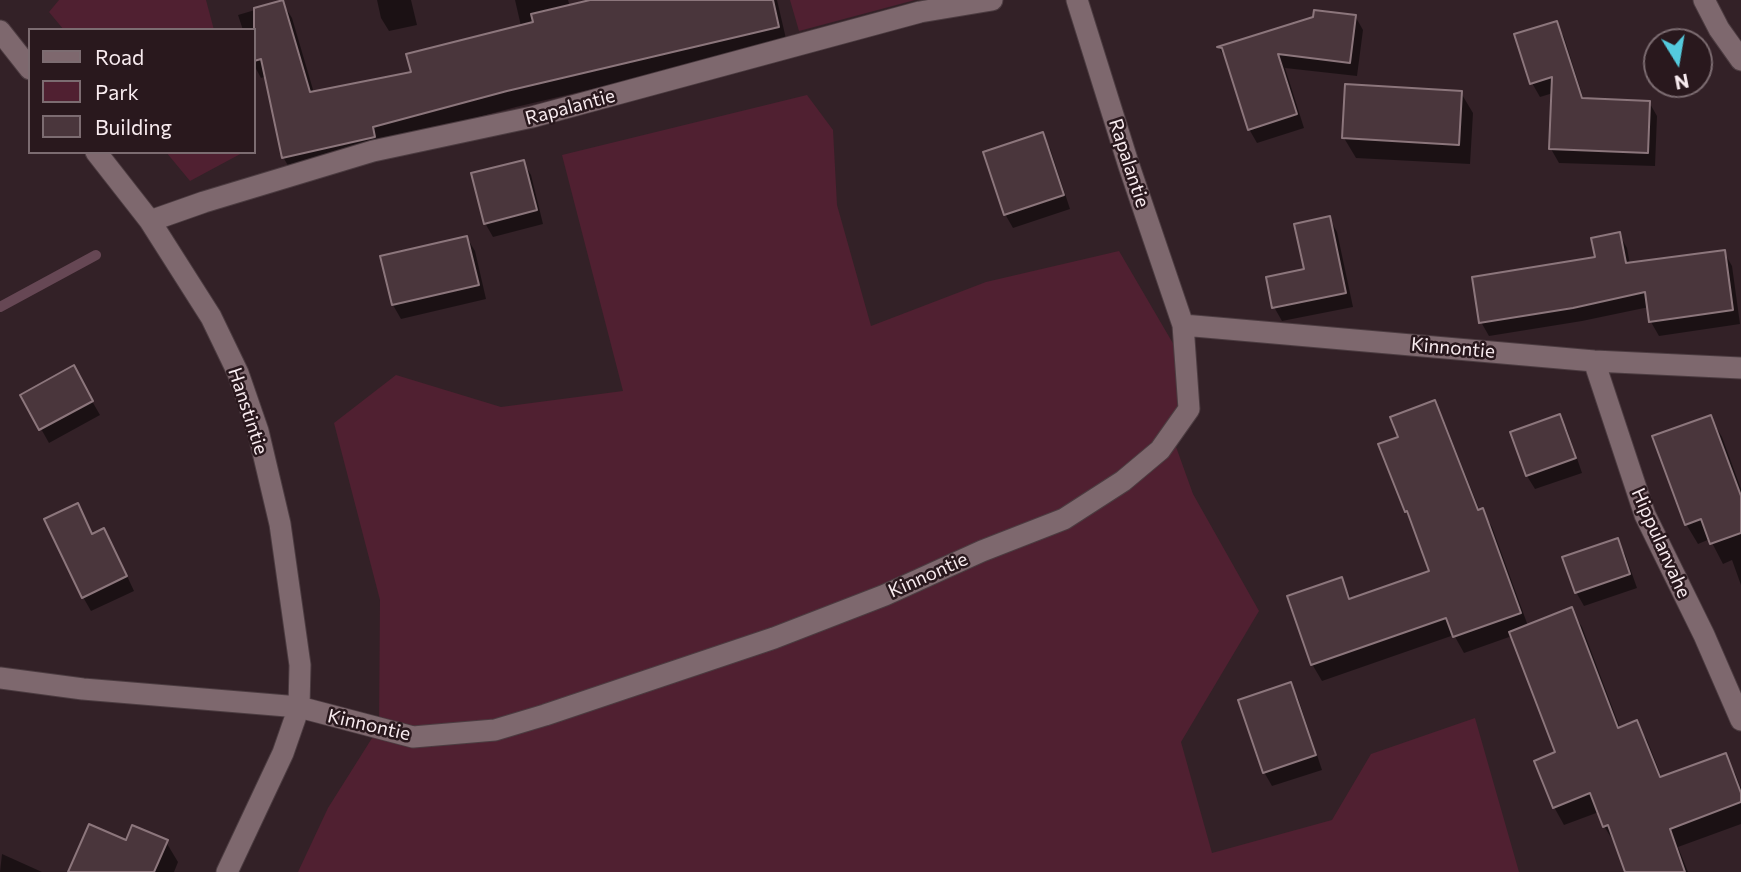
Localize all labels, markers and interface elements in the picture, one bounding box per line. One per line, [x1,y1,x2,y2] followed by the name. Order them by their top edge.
[28,28,256,154] legend
[1643,28,1713,98] north arrow
[95,44,144,69] text: Road
[1673,69,1691,95] text: N
[95,79,139,104] text: Park
[523,84,617,130] street label: Rapalantie
[95,114,172,139] text: Building
[1104,116,1154,210] street label: Rapalantie
[1410,333,1496,363] street label: Kinnontie
[223,365,273,457] street label: Hanstintie
[1627,484,1695,602] street label: Hippulanvahe
[885,547,971,603] street label: Kinnontie
[325,704,413,746] street label: Kinnontie

